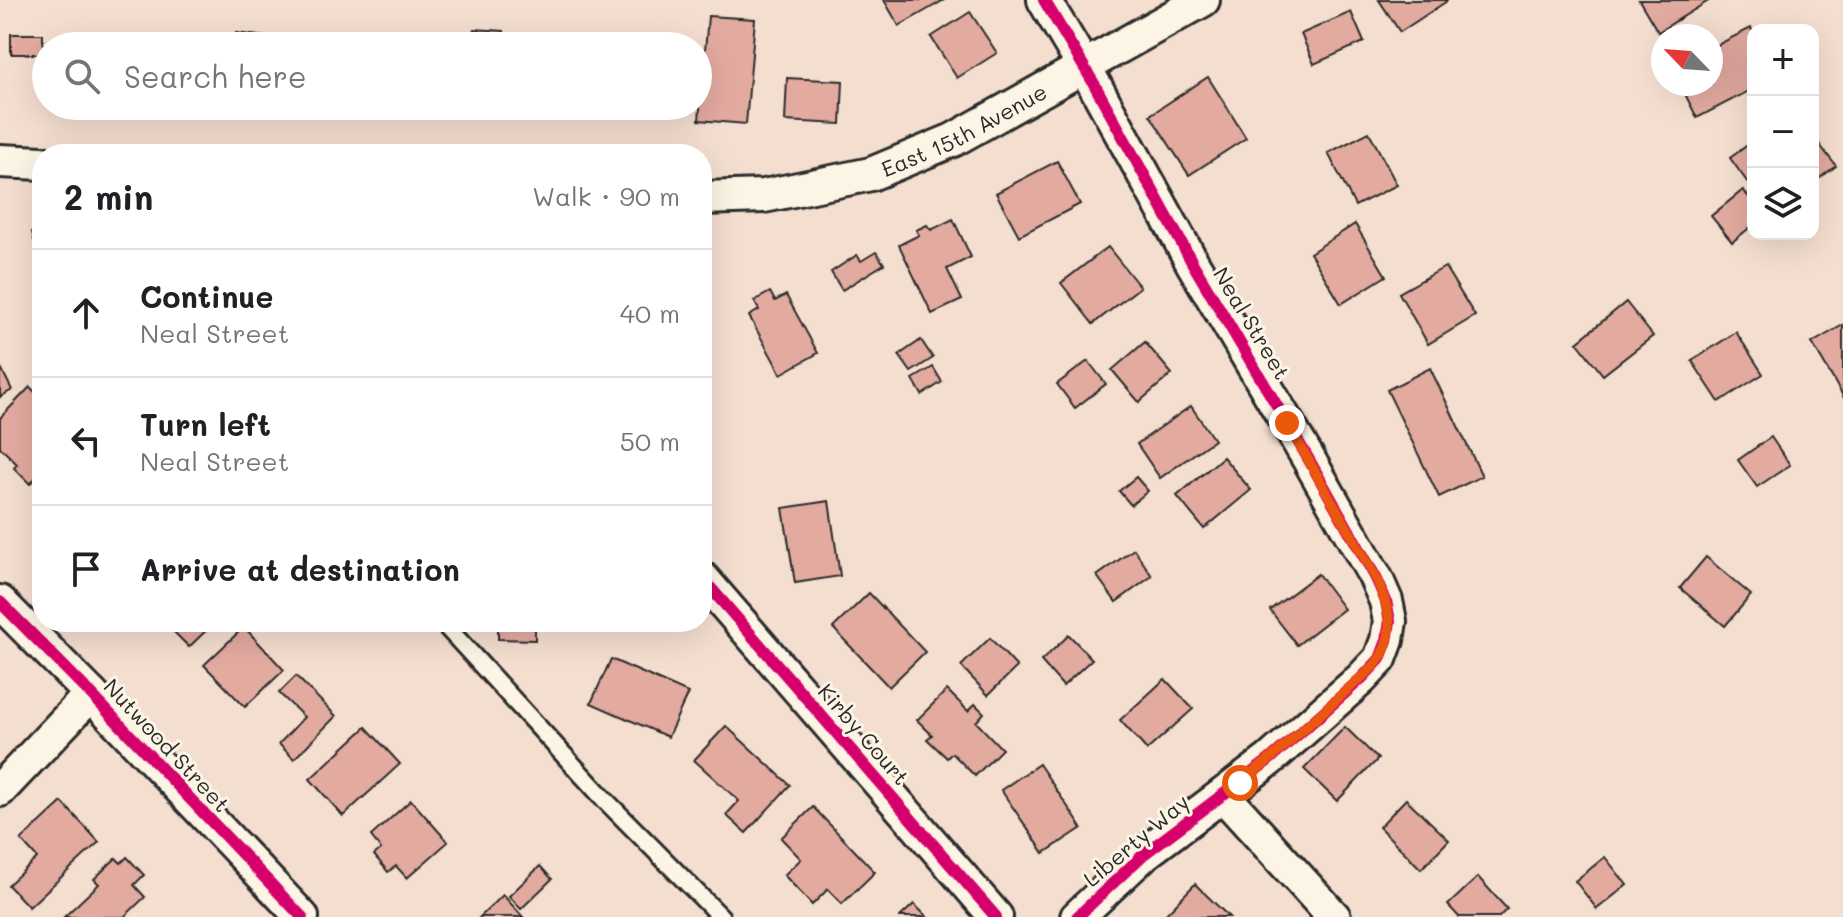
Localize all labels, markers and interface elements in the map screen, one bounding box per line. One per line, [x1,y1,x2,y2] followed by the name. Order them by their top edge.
[1651,24,1723,96] north arrow
[1747,24,1819,240] map controls
[1747,24,1819,96] button: +
[32,32,712,120] search box
[60,54,104,98] icon: search
[124,56,307,96] text: Search here
[876,76,1052,183] street label: East 15th Avenue
[1747,96,1819,168] button: −
[1747,168,1819,240] button: layers
[64,174,153,219] text: 2 min
[532,179,680,213] text: Walk · 90 m
[1207,261,1297,385] street label: Neal Street
[140,276,273,316] text: Continue
[64,291,108,335] icon: ahead
[620,296,680,330] text: 40 m
[140,316,289,350] text: Neal Street
[140,404,271,444] text: Turn left
[1269,405,1305,441] route end
[64,419,108,463] icon: left
[620,424,680,458] text: 50 m
[140,444,289,478] text: Neal Street
[64,547,108,591] icon: arrive
[140,549,460,589] text: Arrive at destination
[98,672,236,818] street label: Nutwood Street
[812,677,916,791] street label: Kirby Court
[1222,765,1258,801] route start
[1077,787,1195,893] street label: Liberty Way

